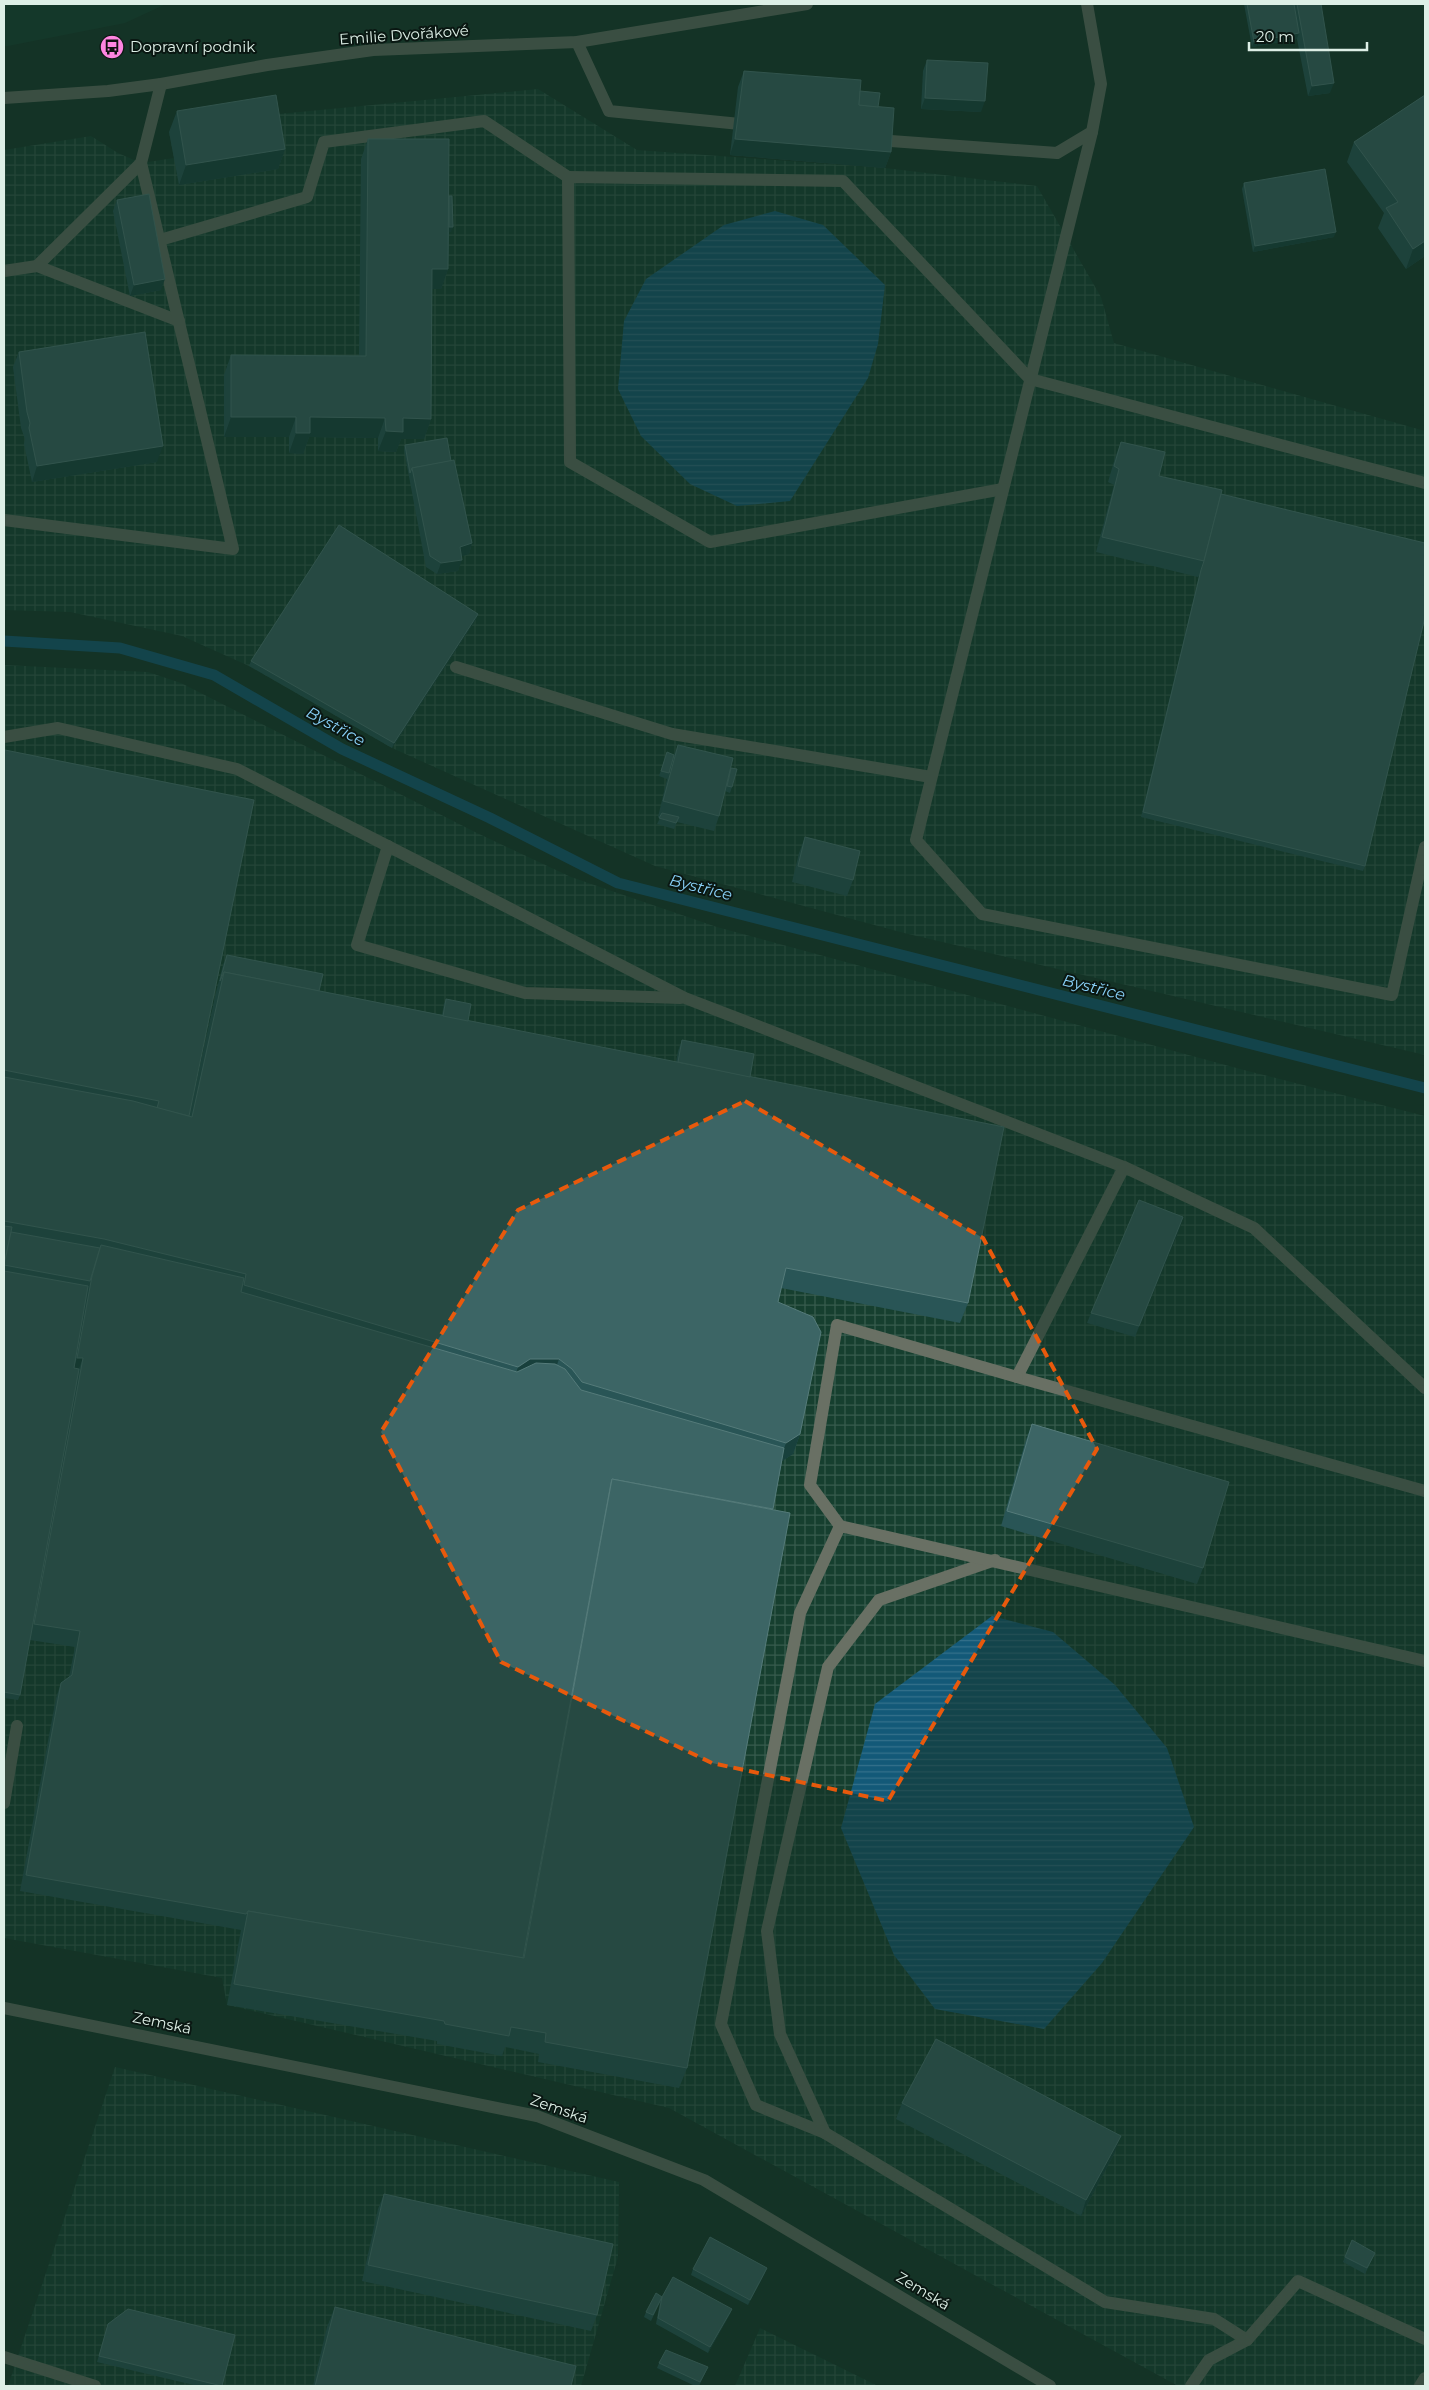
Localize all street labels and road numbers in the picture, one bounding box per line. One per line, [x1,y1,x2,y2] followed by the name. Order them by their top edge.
[339,20,469,49] street label: Emilie Dvořákové
[131,2007,193,2038] street label: Zemská
[528,2090,590,2127] street label: Zemská
[893,2267,954,2314] street label: Zemská

